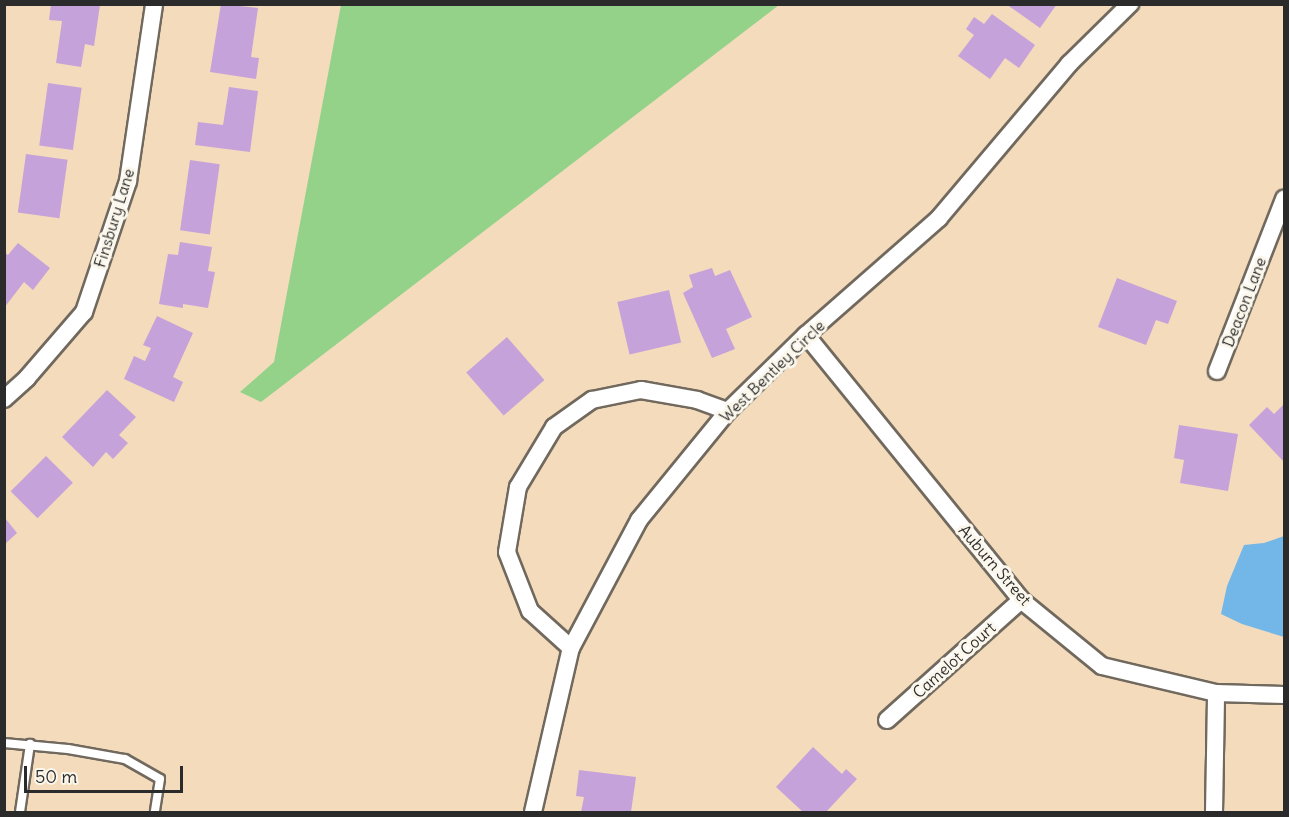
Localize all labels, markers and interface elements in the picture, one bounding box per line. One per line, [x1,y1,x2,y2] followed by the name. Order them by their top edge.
[90,166,138,270] street label: Finsbury Lane
[1218,254,1270,350] street label: Deacon Lane
[715,316,829,426] street label: West Bentley Circle
[955,521,1035,609] street label: Auburn Street
[909,618,999,702] street label: Camelot Court
[27,754,186,792] scale bar
[35,765,77,788] text: 50 m

